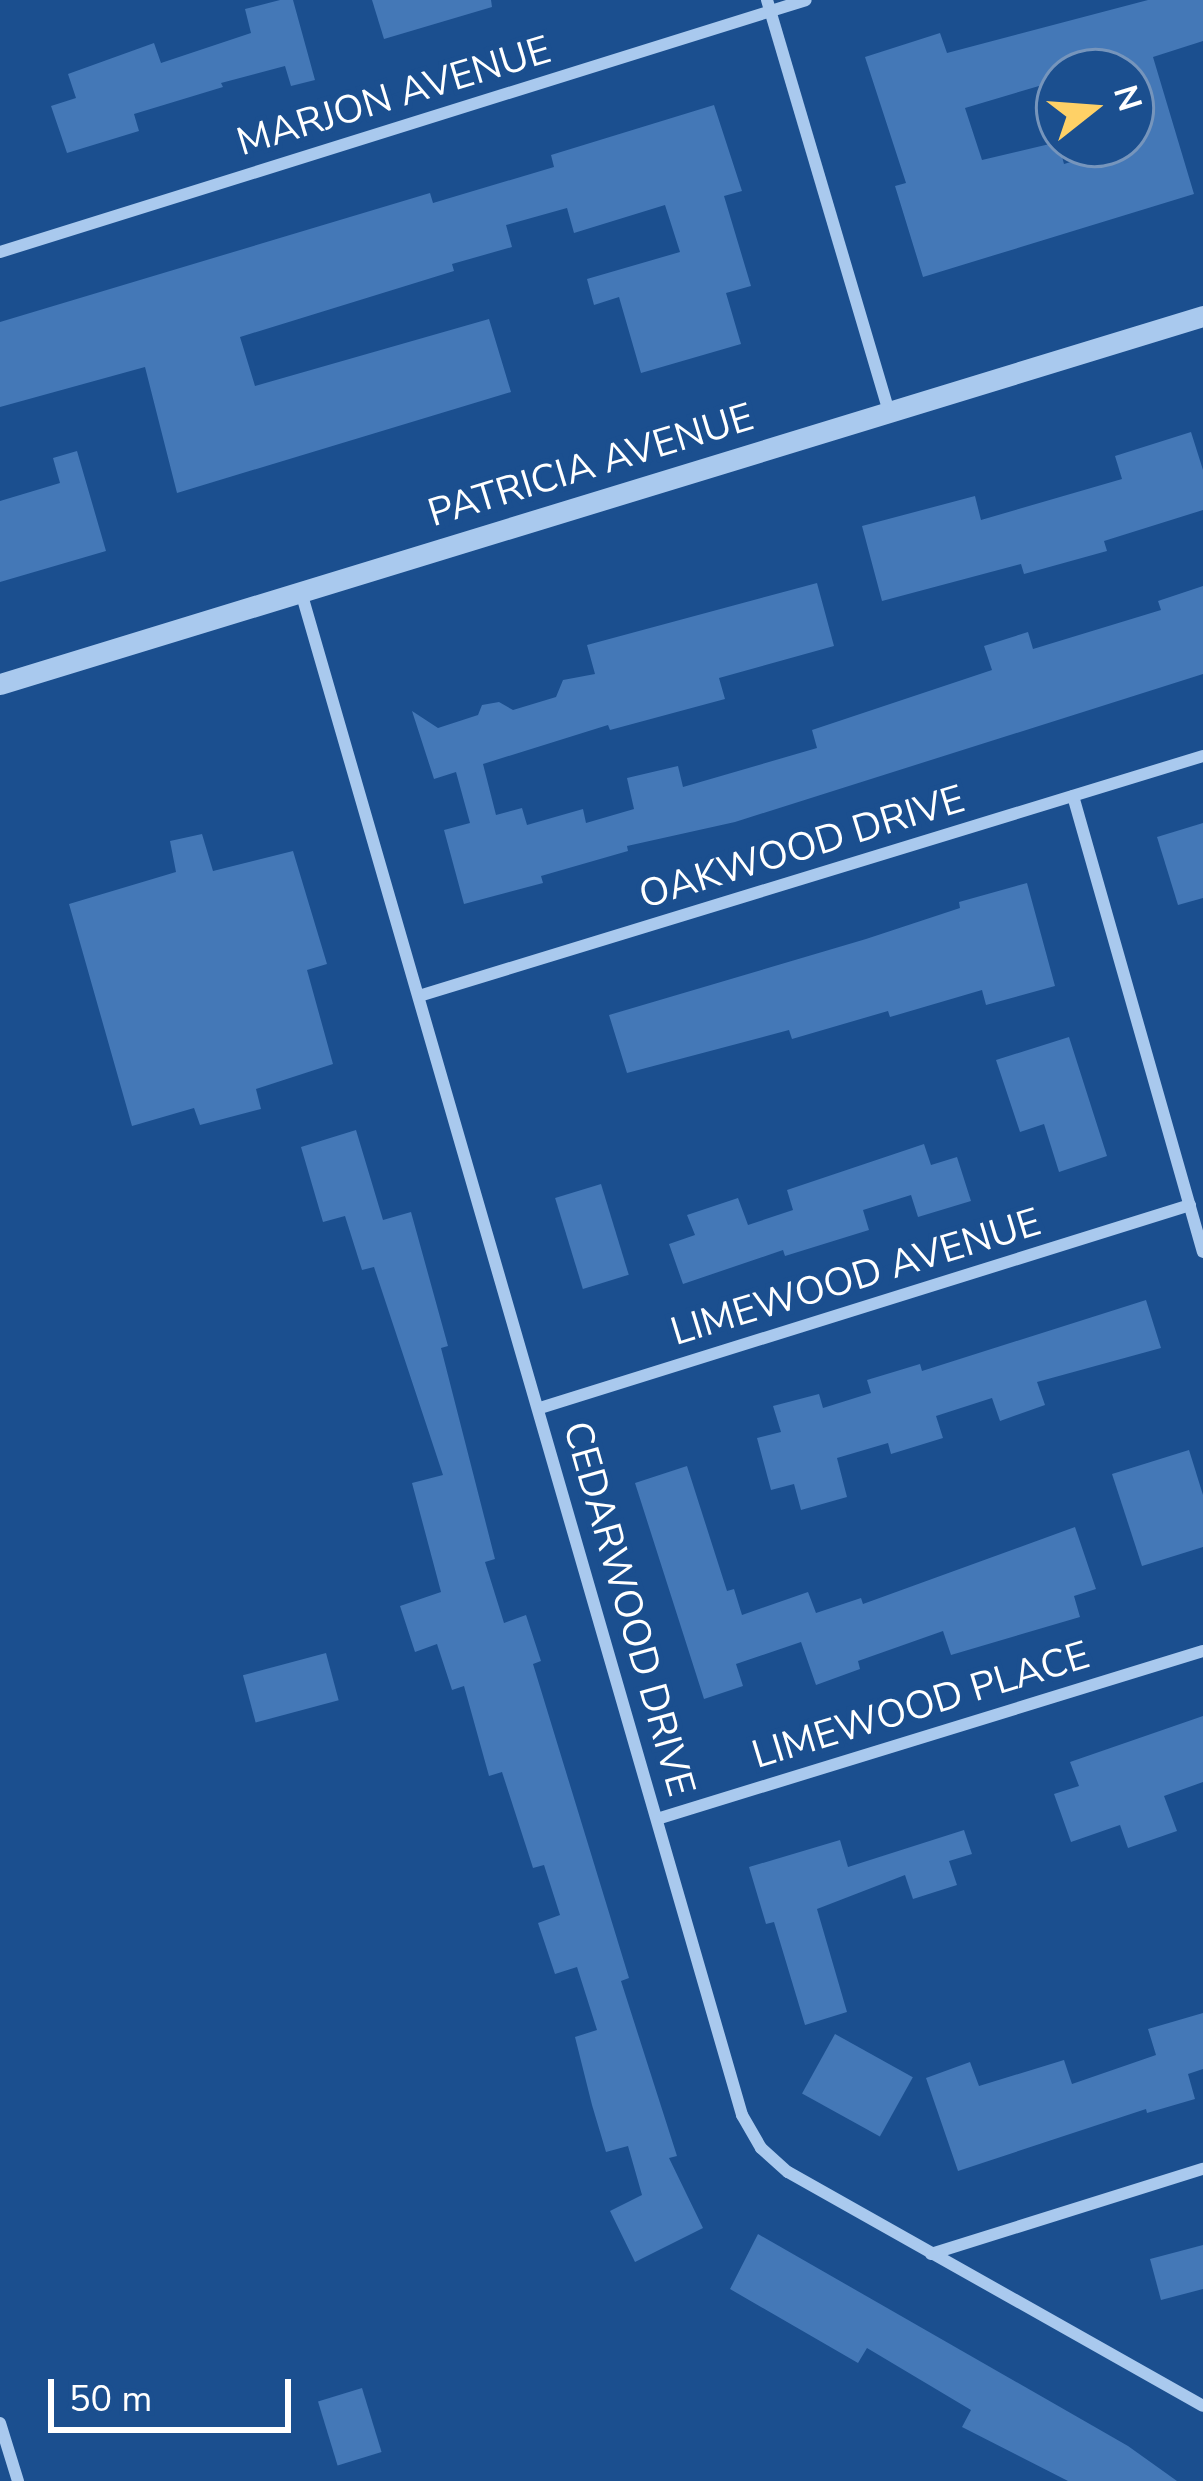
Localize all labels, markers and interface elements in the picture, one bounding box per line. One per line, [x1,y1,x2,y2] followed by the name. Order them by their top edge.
[232,27,556,167] street label: MARJON AVENUE
[1035,48,1155,168] north arrow
[1102,80,1152,117] text: N
[423,394,759,538] street label: PATRICIA AVENUE
[634,776,970,920] street label: OAKWOOD DRIVE
[666,1199,1046,1357] street label: LIMEWOOD AVENUE
[552,1416,704,1802] street label: CEDARWOOD DRIVE
[747,1632,1095,1780] street label: LIMEWOOD PLACE
[54,2355,297,2429] scale bar
[69,2375,152,2424] text: 50 m

